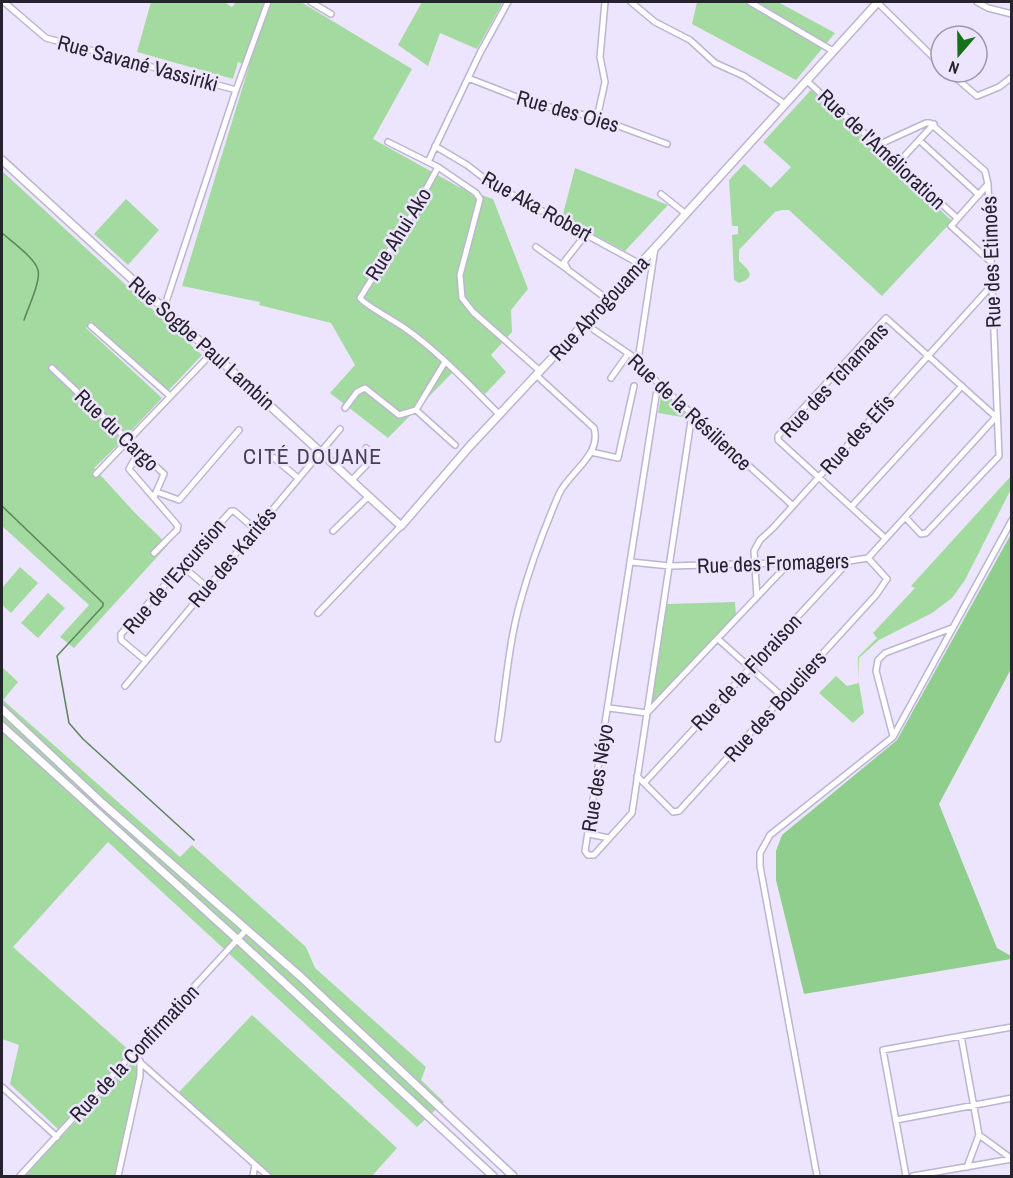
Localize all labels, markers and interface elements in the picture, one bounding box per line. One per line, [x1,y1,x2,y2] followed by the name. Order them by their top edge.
[929,24,989,84] north arrow
[54,28,222,98] street label: Rue Savané Vassiriki
[946,56,962,80] text: N
[812,82,952,216] street label: Rue de l'Amélioration
[513,83,623,139] street label: Rue des Oies
[477,164,597,248] street label: Rue Aka Robert
[358,182,438,286] street label: Rue Ahui Ako
[974,195,1008,329] street label: Rue des Etimoés
[543,249,656,367] street label: Rue Abrogouama
[123,269,281,417] street label: Rue Sogbe Paul Lambin
[773,316,895,444] street label: Rue des Tchamans
[622,347,758,477] street label: Rue de la Résilience
[68,382,166,478] street label: Rue du Cargo
[813,388,901,480] street label: Rue des Efis
[243,441,383,471] district label: CITÉ DOUANE
[181,500,283,614] street label: Rue des Karités
[116,512,232,640] street label: Rue de l'Excursion
[696,546,850,580] street label: Rue des Fromagers
[684,607,808,737] street label: Rue de la Floraison
[717,644,833,768] street label: Rue des Boucliers
[574,722,620,834] street label: Rue des Néyo
[63,978,205,1128] street label: Rue de la Confirmation

